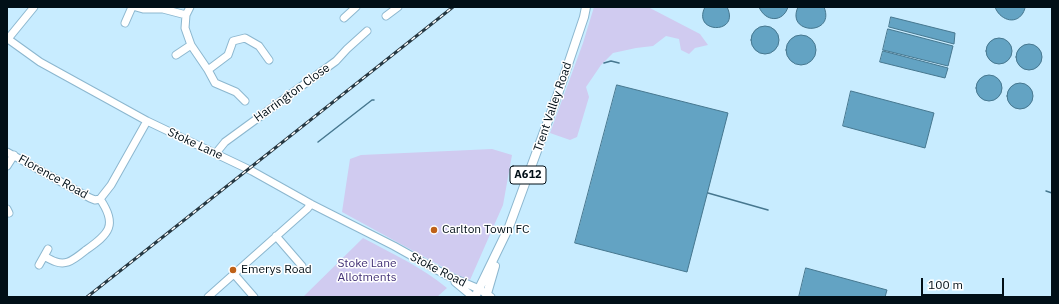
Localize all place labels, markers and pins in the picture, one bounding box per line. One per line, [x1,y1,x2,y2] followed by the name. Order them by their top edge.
[442,223,530,237] place label: Carlton Town FC
[429,225,439,235] marker: Carlton Town FC
[241,263,312,277] place label: Emerys Road
[228,265,238,275] marker: Emerys Road

